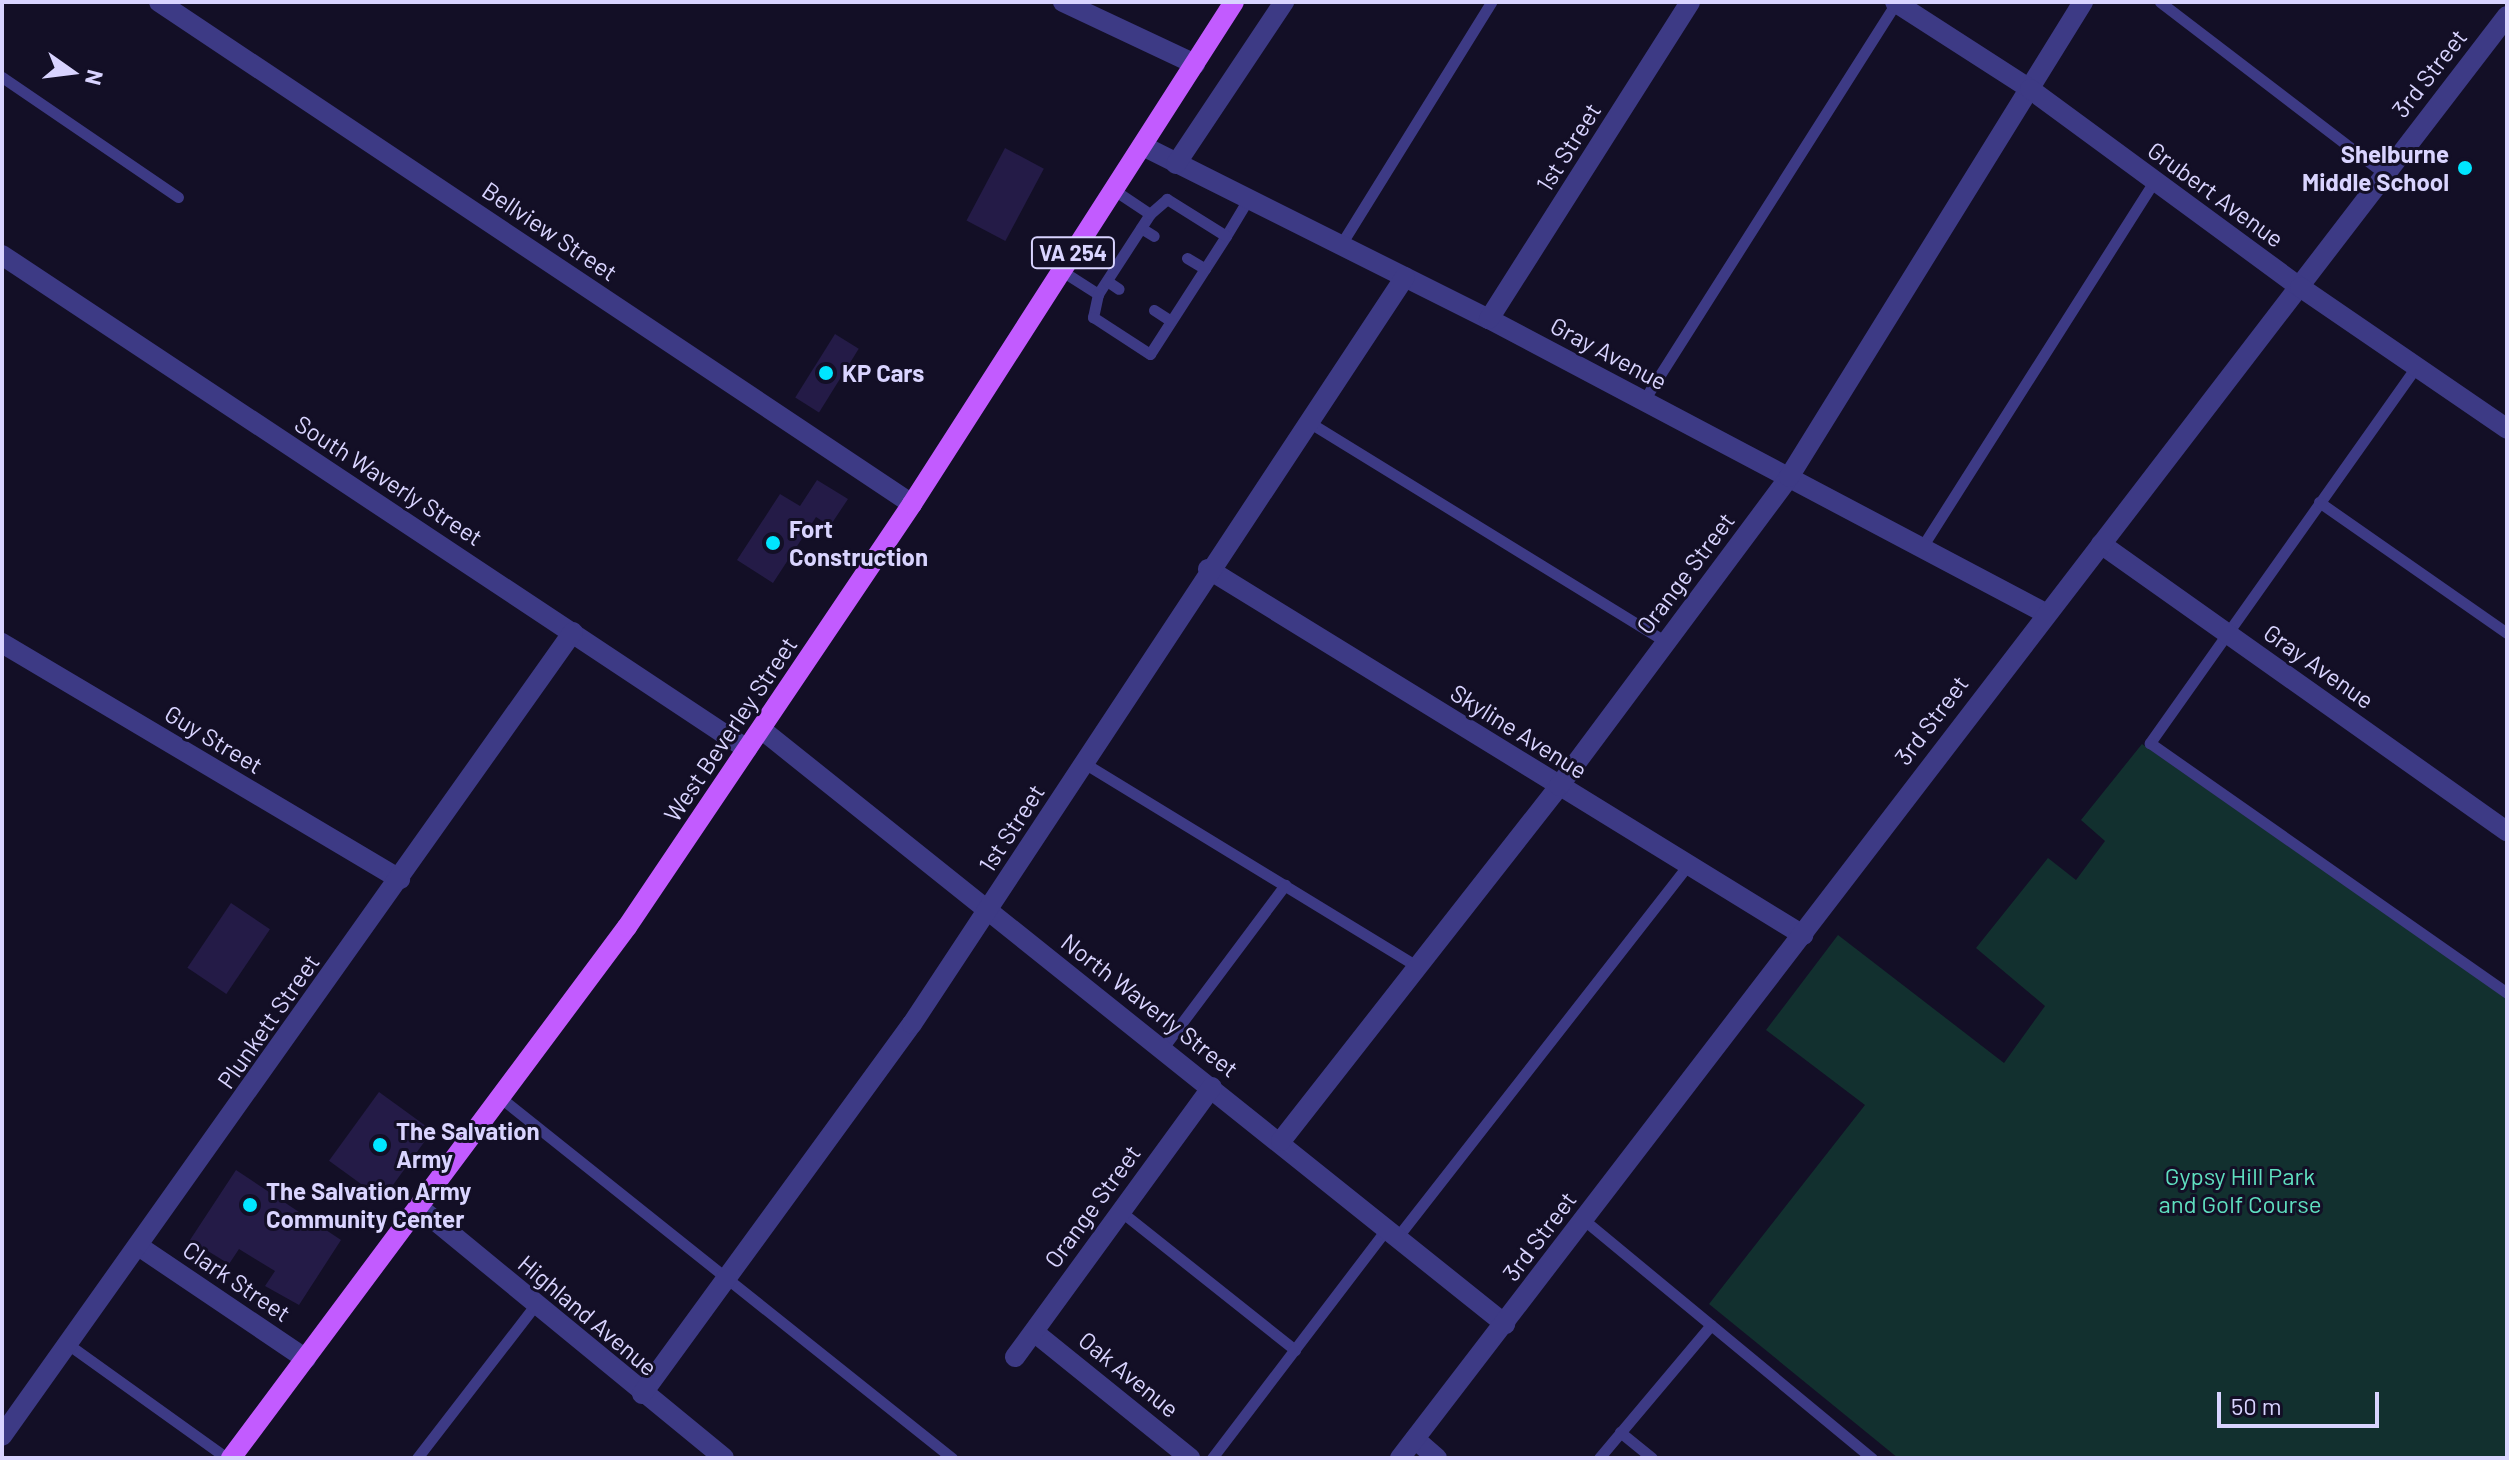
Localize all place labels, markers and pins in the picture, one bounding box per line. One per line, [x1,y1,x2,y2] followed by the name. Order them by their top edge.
[2302,140,2449,196] place label: Shelburne Middle School
[2456,159,2474,177] marker: Shelburne Middle School
[842,359,924,387] place label: KP Cars
[817,364,835,382] marker: KP Cars
[789,515,928,571] place label: Fort Construction
[764,534,782,552] marker: Fort Construction
[396,1117,540,1173] place label: The Salvation Army
[371,1136,389,1154] marker: The Salvation Army
[266,1177,471,1233] place label: The Salvation Army Community Center
[241,1196,259,1214] marker: The Salvation Army Community Center

